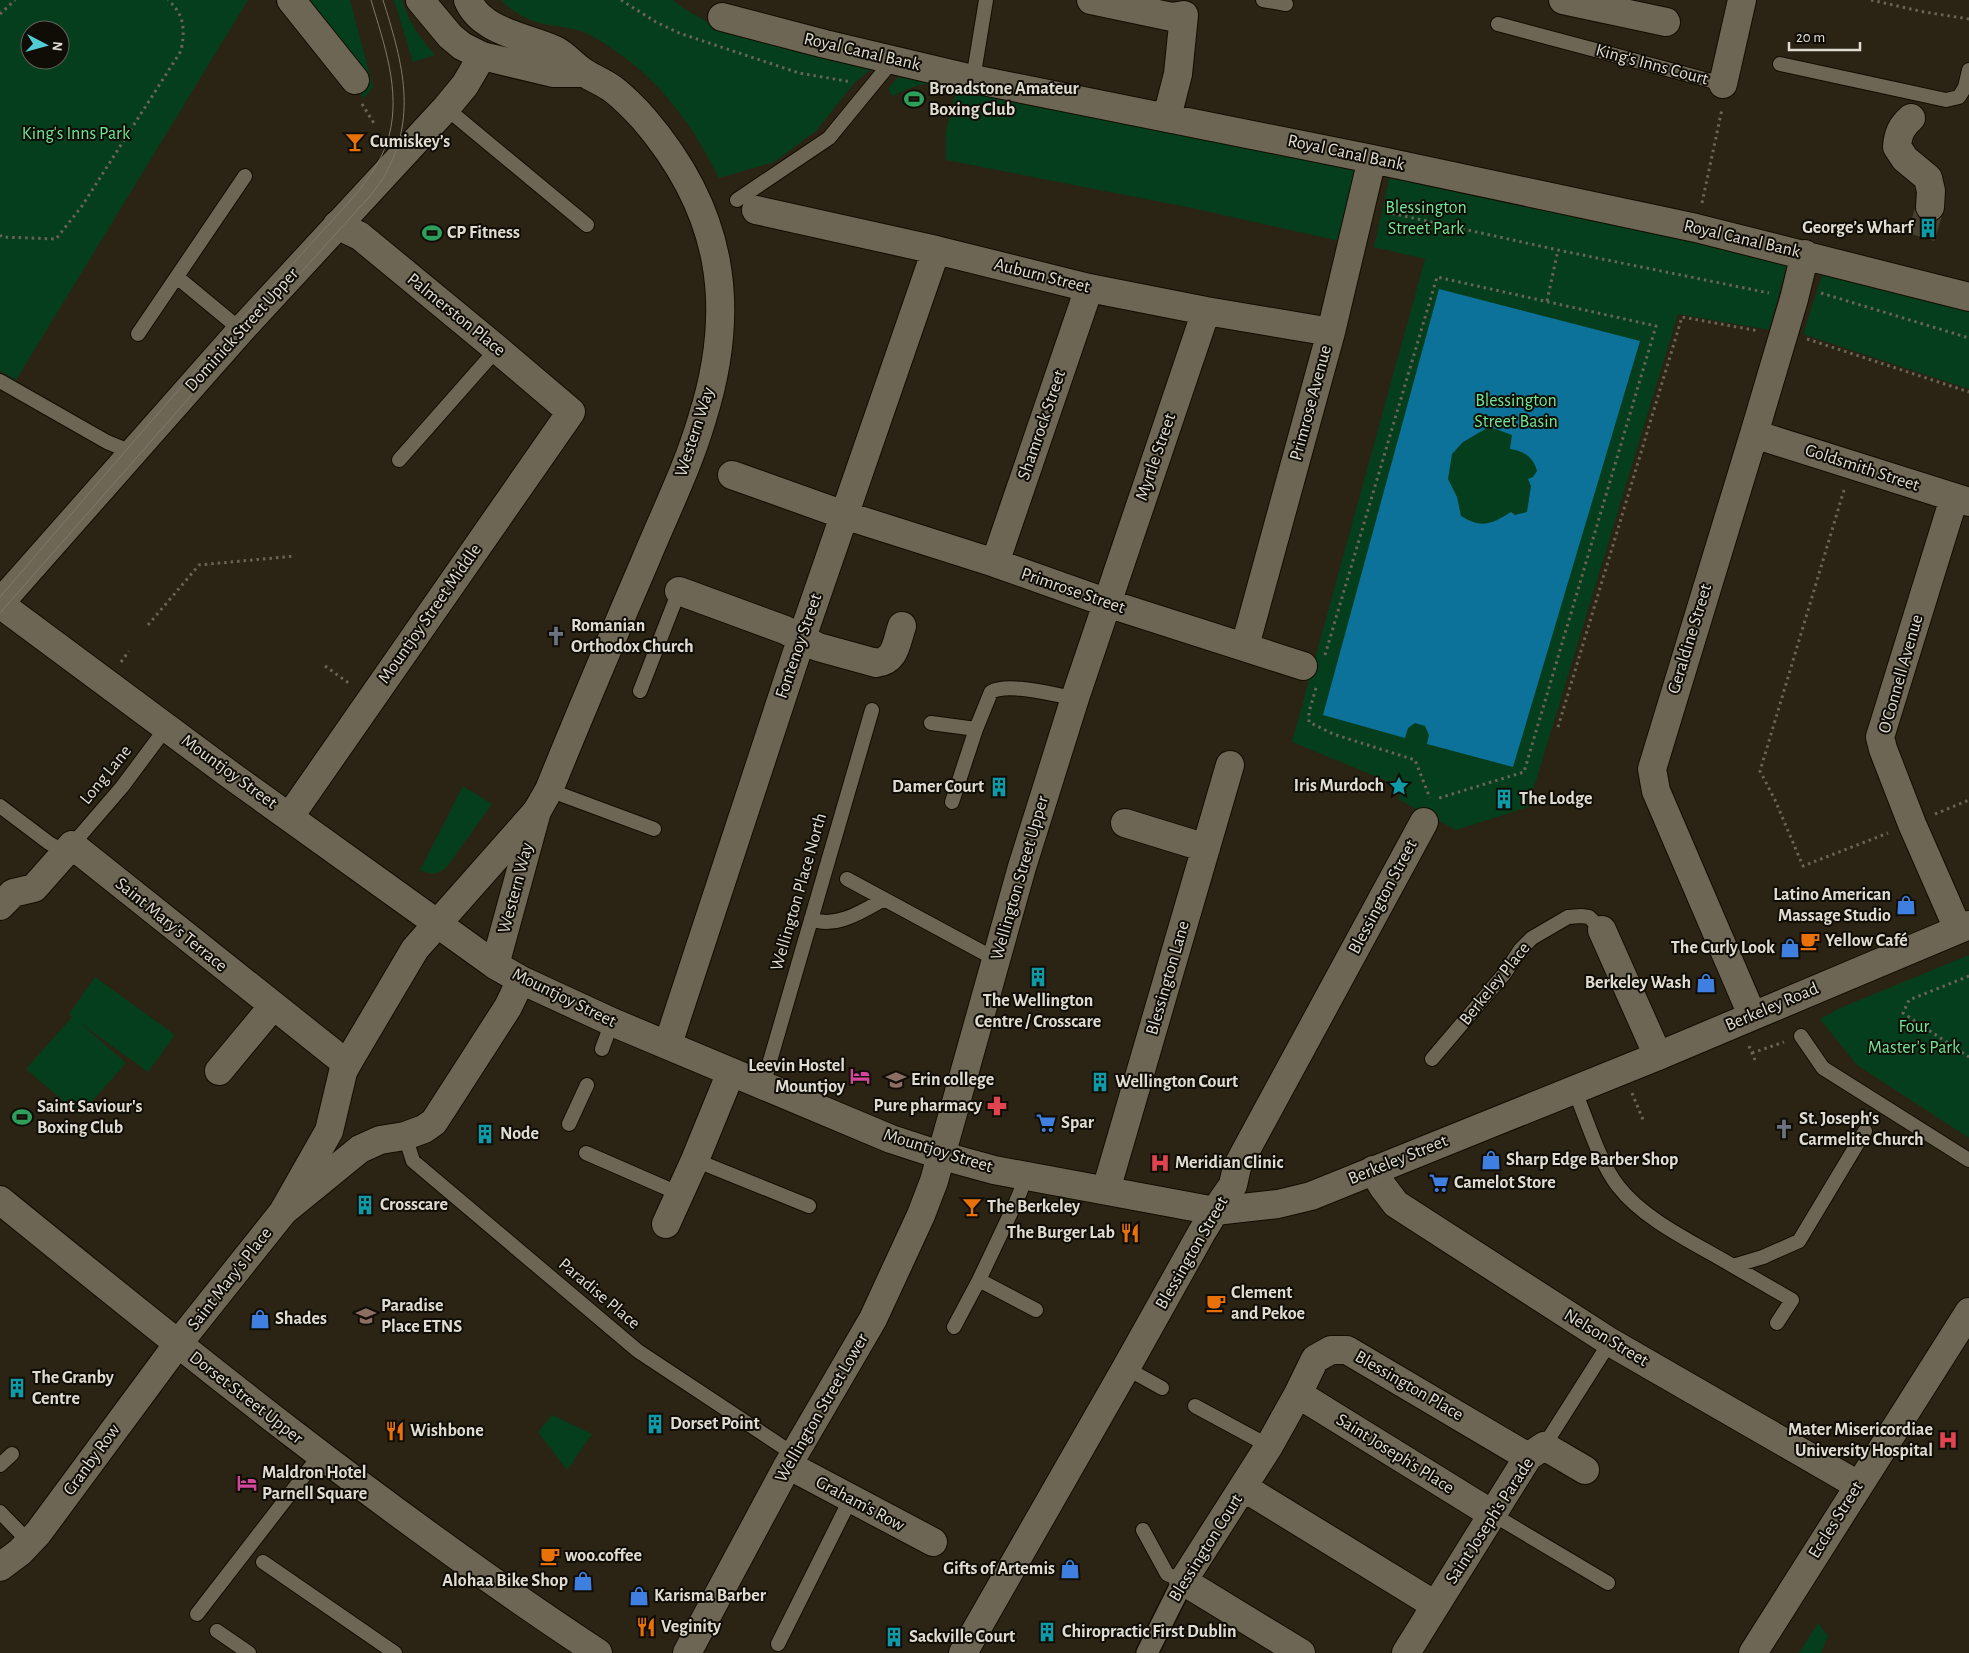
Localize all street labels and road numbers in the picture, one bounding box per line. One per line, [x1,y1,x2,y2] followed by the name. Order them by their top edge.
[802,30,923,74] street label: Royal Canal Bank
[1594,41,1710,89] street label: King's Inns Court
[1286,132,1407,174] street label: Royal Canal Bank
[1682,217,1803,261] street label: Royal Canal Bank
[992,255,1092,297] street label: Auburn Street
[182,265,302,395] street label: Dominick Street Upper
[403,270,509,360] street label: Palmerston Place
[1287,343,1335,463] street label: Primrose Avenue
[1015,367,1069,482] street label: Shamrock Street
[672,385,718,479] street label: Western Way
[1133,411,1179,503] street label: Myrtle Street
[1803,441,1922,495] street label: Goldsmith Street
[375,541,485,687] street label: Mountjoy Street Middle
[1019,565,1127,617] street label: Primrose Street
[1665,582,1715,696] street label: Geraldine Street
[773,591,825,701] street label: Fontenoy Street
[1875,613,1927,735] street label: O'Connell Avenue
[178,731,280,813] street label: Mountjoy Street
[77,742,135,808] street label: Long Lane
[988,794,1052,962] street label: Wellington Street Upper
[768,811,830,973] street label: Wellington Place North
[1345,837,1421,957] street label: Blessington Street
[495,840,537,935] street label: Western Way
[112,875,230,975] street label: Saint Mary's Terrace
[1143,919,1193,1037] street label: Blessington Lane
[1456,939,1534,1029] street label: Berkeley Place
[509,965,619,1031] street label: Mountjoy Street
[1723,979,1821,1035] street label: Berkeley Road
[881,1126,995,1176] street label: Mountjoy Street
[1346,1132,1451,1188] street label: Berkeley Street
[1152,1193,1232,1312] street label: Blessington Street
[185,1224,275,1334] street label: Saint Mary's Place
[555,1255,643,1333] street label: Paradise Place
[1561,1306,1651,1370] street label: Nelson Street
[772,1330,872,1485] street label: Wellington Street Lower
[186,1348,306,1448] street label: Dorset Street Upper
[1352,1348,1466,1424] street label: Blessington Place
[1333,1411,1457,1497] street label: Saint Joseph's Place
[60,1421,124,1499] street label: Granby Row
[1443,1455,1537,1587] street label: Saint Joseph's Parade
[813,1473,907,1535] street label: Graham's Row
[1805,1478,1867,1562] street label: Eccles Street
[1166,1491,1246,1605] street label: Blessington Court

